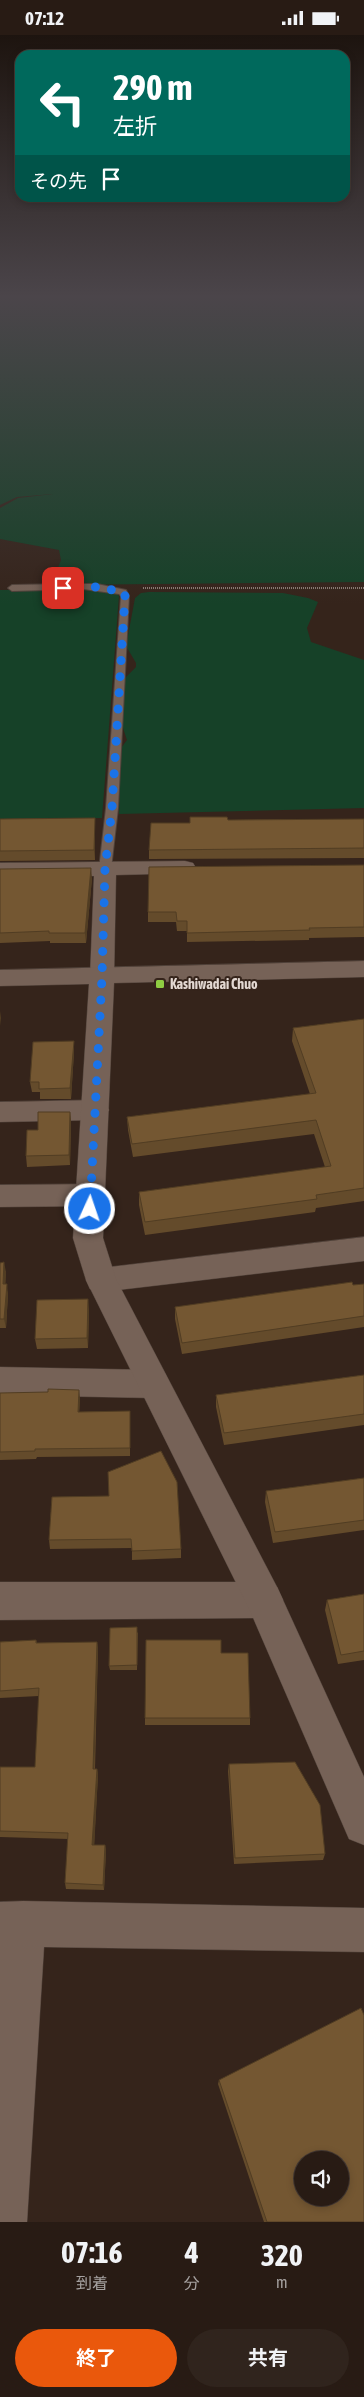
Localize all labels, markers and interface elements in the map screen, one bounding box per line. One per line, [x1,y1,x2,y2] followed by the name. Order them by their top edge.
[25,7,64,29] text: 07:12
[113,67,192,107] text: 290 m
[30,70,95,135] icon: left
[113,113,157,139] text: 左折
[97,165,125,193] icon: arrive
[30,170,87,192] text: その先
[42,567,84,609] pin
[49,574,77,602] icon: arrive
[170,976,258,992] place label: Kashiwadai Chuo
[154,978,166,990] marker: Kashiwadai Chuo
[63,1182,115,1234] position arrow
[294,2151,349,2206] map controls
[294,2151,349,2206] button: sound
[61,2235,123,2269] text: 07:16
[185,2235,199,2269] text: 4
[261,2238,303,2272] text: 320
[276,2273,288,2291] text: m
[76,2274,108,2292] text: 到着
[184,2274,200,2292] text: 分
[15,2329,177,2387] button: 終了
[187,2329,349,2387] button: 共有

